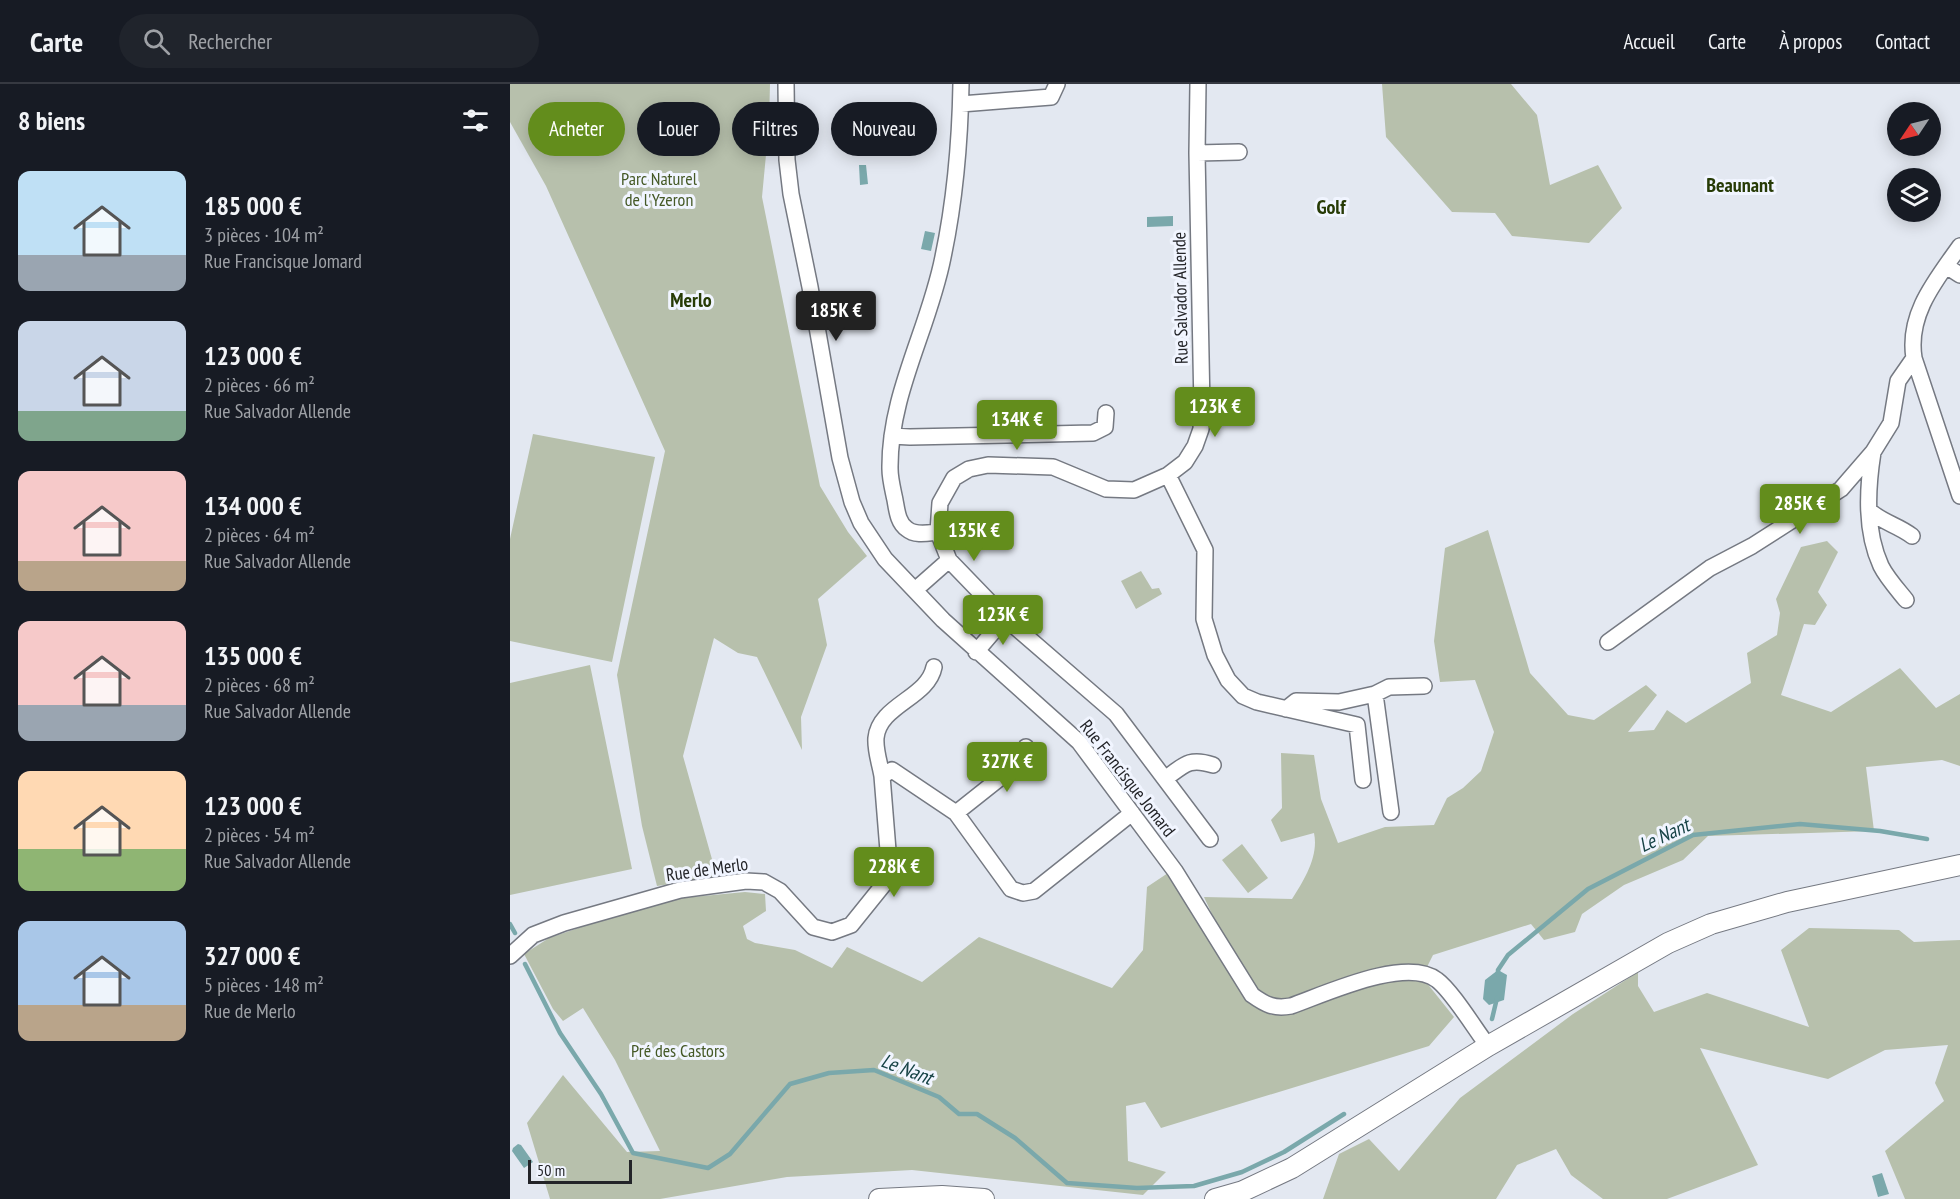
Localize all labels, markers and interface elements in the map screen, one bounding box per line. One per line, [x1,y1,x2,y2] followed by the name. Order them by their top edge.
[119,14,539,68] search box
[30,23,83,60] text: Carte
[140,25,173,58] icon: search
[188,27,272,55] text: Rechercher
[1623,28,1675,55] text: Accueil
[1708,28,1746,55] text: Carte
[1779,28,1842,55] text: À propos
[1875,28,1930,55] text: Contact
[528,102,625,156] chip: Acheter
[637,102,720,156] chip: Louer
[732,102,819,156] chip: Filtres
[831,102,937,156] chip: Nouveau
[1887,102,1941,156] north arrow
[1887,102,1941,222] map controls
[18,104,85,137] text: 8 biens
[459,104,492,137] icon: filters
[621,167,698,211] park label: Parc Naturel de l'Yzeron
[1887,168,1941,222] button: layers
[1706,172,1774,198] district label: Beaunant
[204,189,302,222] text: 185 000 €
[1316,194,1347,220] district label: Golf
[66,195,138,267] icon: home
[204,222,324,248] text: 3 pièces · 104 m²
[1167,232,1193,364] street label: Rue Salvador Allende
[204,248,362,274] text: Rue Francisque Jomard
[670,287,712,313] district label: Merlo
[787,291,885,342] pin: 185K €
[810,297,862,323] text: 185K €
[204,339,302,372] text: 123 000 €
[66,345,138,417] icon: home
[204,372,315,398] text: 2 pièces · 66 m²
[1166,387,1264,438] pin: 123K €
[1189,393,1241,419] text: 123K €
[204,398,351,424] text: Rue Salvador Allende
[968,400,1066,451] pin: 134K €
[991,406,1043,432] text: 134K €
[1751,484,1849,535] pin: 285K €
[204,489,302,522] text: 134 000 €
[1774,490,1826,516] text: 285K €
[66,495,138,567] icon: home
[925,511,1023,562] pin: 135K €
[948,517,1000,543] text: 135K €
[204,522,315,548] text: 2 pièces · 64 m²
[204,548,351,574] text: Rue Salvador Allende
[954,595,1052,646] pin: 123K €
[977,601,1029,627] text: 123K €
[204,639,302,672] text: 135 000 €
[66,645,138,717] icon: home
[204,672,315,698] text: 2 pièces · 68 m²
[204,698,351,724] text: Rue Salvador Allende
[1075,715,1181,841] street label: Rue Francisque Jomard
[958,742,1056,793] pin: 327K €
[981,748,1033,774] text: 327K €
[204,789,302,822] text: 123 000 €
[66,795,138,867] icon: home
[1635,811,1696,858] water label: Le Nant
[204,822,315,848] text: 2 pièces · 54 m²
[845,847,943,898] pin: 228K €
[204,848,351,874] text: Rue Salvador Allende
[665,852,750,886] street label: Rue de Merlo
[868,853,920,879] text: 228K €
[204,939,301,972] text: 327 000 €
[66,945,138,1017] icon: home
[204,972,324,998] text: 5 pièces · 148 m²
[204,998,296,1024] text: Rue de Merlo
[631,1039,725,1062] park label: Pré des Castors
[878,1047,939,1092] water label: Le Nant
[528,1157,632,1184] scale bar
[537,1160,565,1180] text: 50 m

